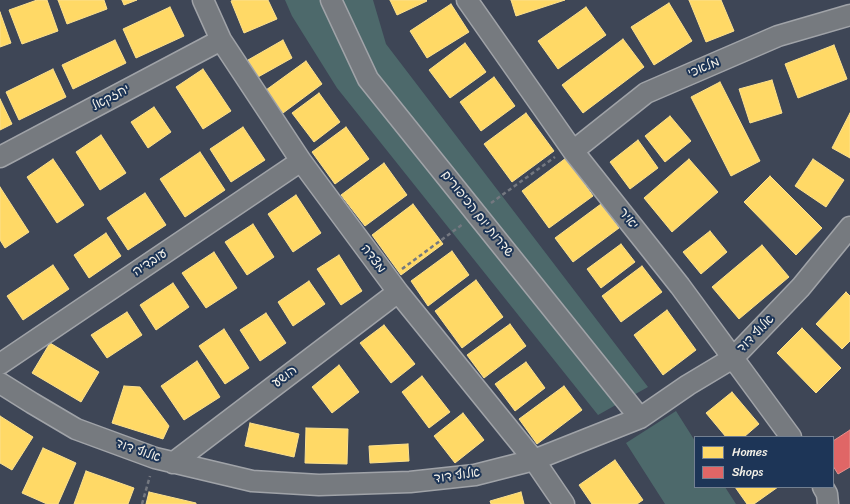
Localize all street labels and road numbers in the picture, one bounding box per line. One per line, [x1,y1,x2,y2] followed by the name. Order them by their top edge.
[686,54,722,82] street label: מלאכי
[89,82,133,114] street label: יחזקאל
[437,168,517,260] street label: שדרות יום הכיפורים
[615,205,641,233] street label: יאיר
[357,242,389,276] street label: מצדה
[130,246,170,280] street label: עובדיה
[734,312,778,356] street label: אלוף דוד
[270,363,300,391] street label: הושע
[114,436,162,466] street label: אלוף דוד
[433,465,481,487] street label: אלוף דוד

